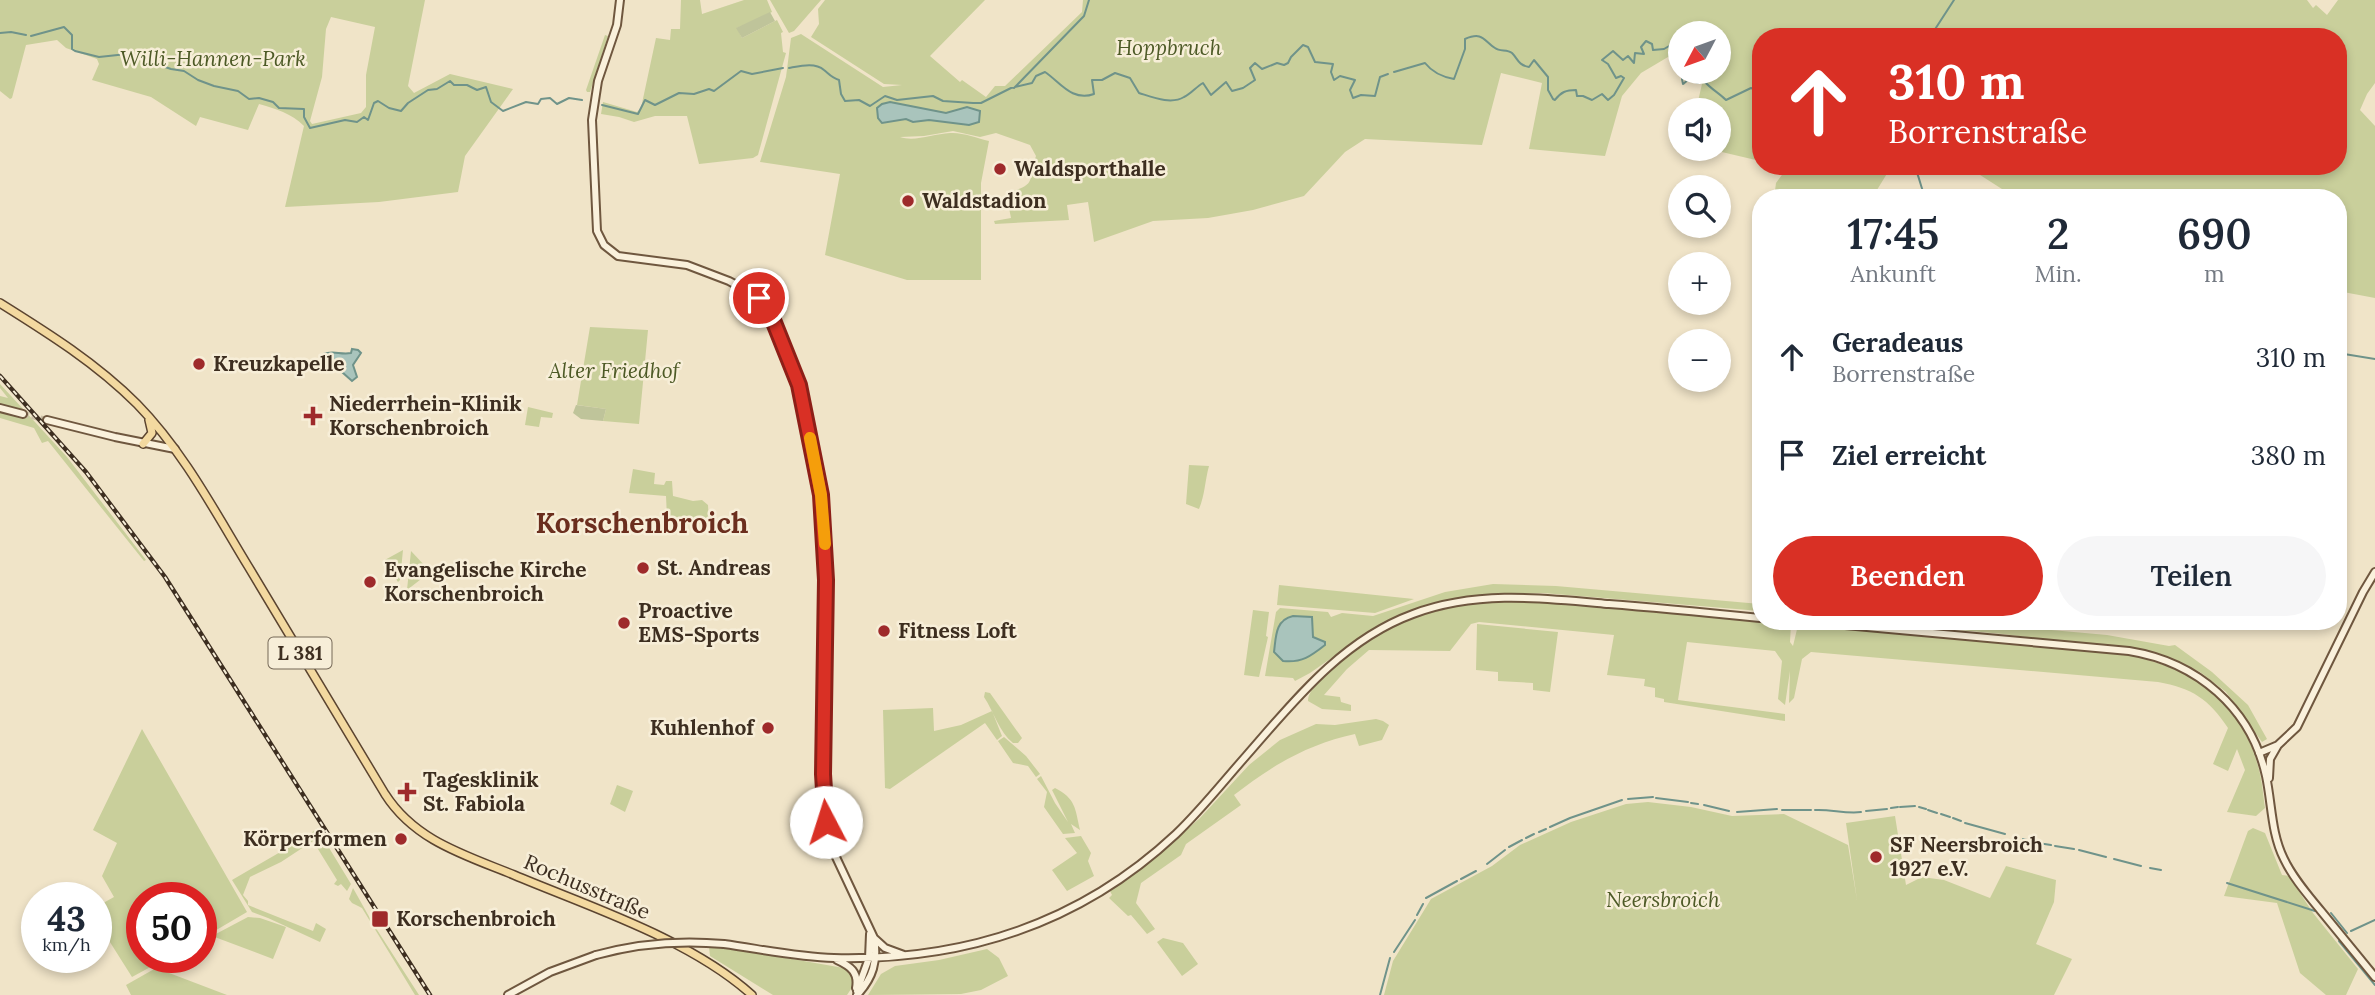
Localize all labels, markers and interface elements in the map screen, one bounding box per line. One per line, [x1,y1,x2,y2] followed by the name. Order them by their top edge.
[1668,21,1731,84] north arrow
[1668,21,1731,392] map controls
[1116,34,1222,61] park label: Hoppbruch
[120,45,306,72] park label: Willi-Hannen-Park
[1888,50,2024,112] text: 310 m
[1773,56,1864,147] icon: ahead
[1668,98,1731,161] button: sound
[1888,111,2087,152] text: Borrenstraße
[1014,155,1166,182] place label: Waldsporthalle
[992,161,1008,177] marker: Waldsporthalle
[1668,175,1731,238] button: search
[922,187,1046,214] place label: Waldstadion
[900,193,916,209] marker: Waldstadion
[1847,207,1939,261] text: 17:45
[2047,207,2069,261] text: 2
[2177,207,2252,261] text: 690
[1668,252,1731,315] button: +
[1851,259,1936,288] text: Ankunft
[2035,259,2082,288] text: Min.
[2204,259,2225,288] text: m
[729,268,789,328] pin
[740,279,778,317] icon: arrive
[1832,326,1963,359] text: Geradeaus
[1668,329,1731,392] button: −
[1773,338,1811,376] icon: ahead
[2256,341,2326,374] text: 310 m
[213,350,345,377] place label: Kreuzkapelle
[191,356,207,372] marker: Kreuzkapelle
[548,357,682,384] park label: Alter Friedhof
[1832,359,1975,388] text: Borrenstraße
[329,390,522,441] place label: Niederrhein-Klinik Korschenbroich
[303,406,323,426] marker: Niederrhein-Klinik Korschenbroich
[1773,436,1811,474] icon: arrive
[1832,439,1986,472] text: Ziel erreicht
[2251,439,2326,472] text: 380 m
[536,505,748,541] district label: Korschenbroich
[1773,536,2043,616] button: Beenden
[2057,536,2326,616] button: Teilen
[657,554,771,581] place label: St. Andreas
[384,556,587,607] place label: Evangelische Kirche Korschenbroich
[635,560,651,576] marker: St. Andreas
[362,574,378,590] marker: Evangelische Kirche Korschenbroich
[638,597,760,648] place label: Proactive EMS-Sports
[616,615,632,631] marker: Proactive EMS-Sports
[898,617,1017,644] place label: Fitness Loft
[876,623,892,639] marker: Fitness Loft
[268,638,332,668] road number: L 381
[650,714,755,741] place label: Kuhlenhof
[760,720,776,736] marker: Kuhlenhof
[423,766,539,817] place label: Tagesklinik St. Fabiola
[397,782,417,802] marker: Tagesklinik St. Fabiola
[789,785,863,859] position arrow
[243,825,387,852] place label: Körperformen
[393,831,409,847] marker: Körperformen
[1890,831,2043,882] place label: SF Neersbroich 1927 e.V.
[520,848,654,925] street label: Rochusstraße
[1868,849,1884,865] marker: SF Neersbroich 1927 e.V.
[126,882,217,973] speed limit sign: 50
[1606,886,1720,913] park label: Neersbroich
[47,896,86,941] text: 43
[396,905,556,932] place label: Korschenbroich
[370,909,390,929] marker: Korschenbroich
[42,933,91,956] text: km/h

